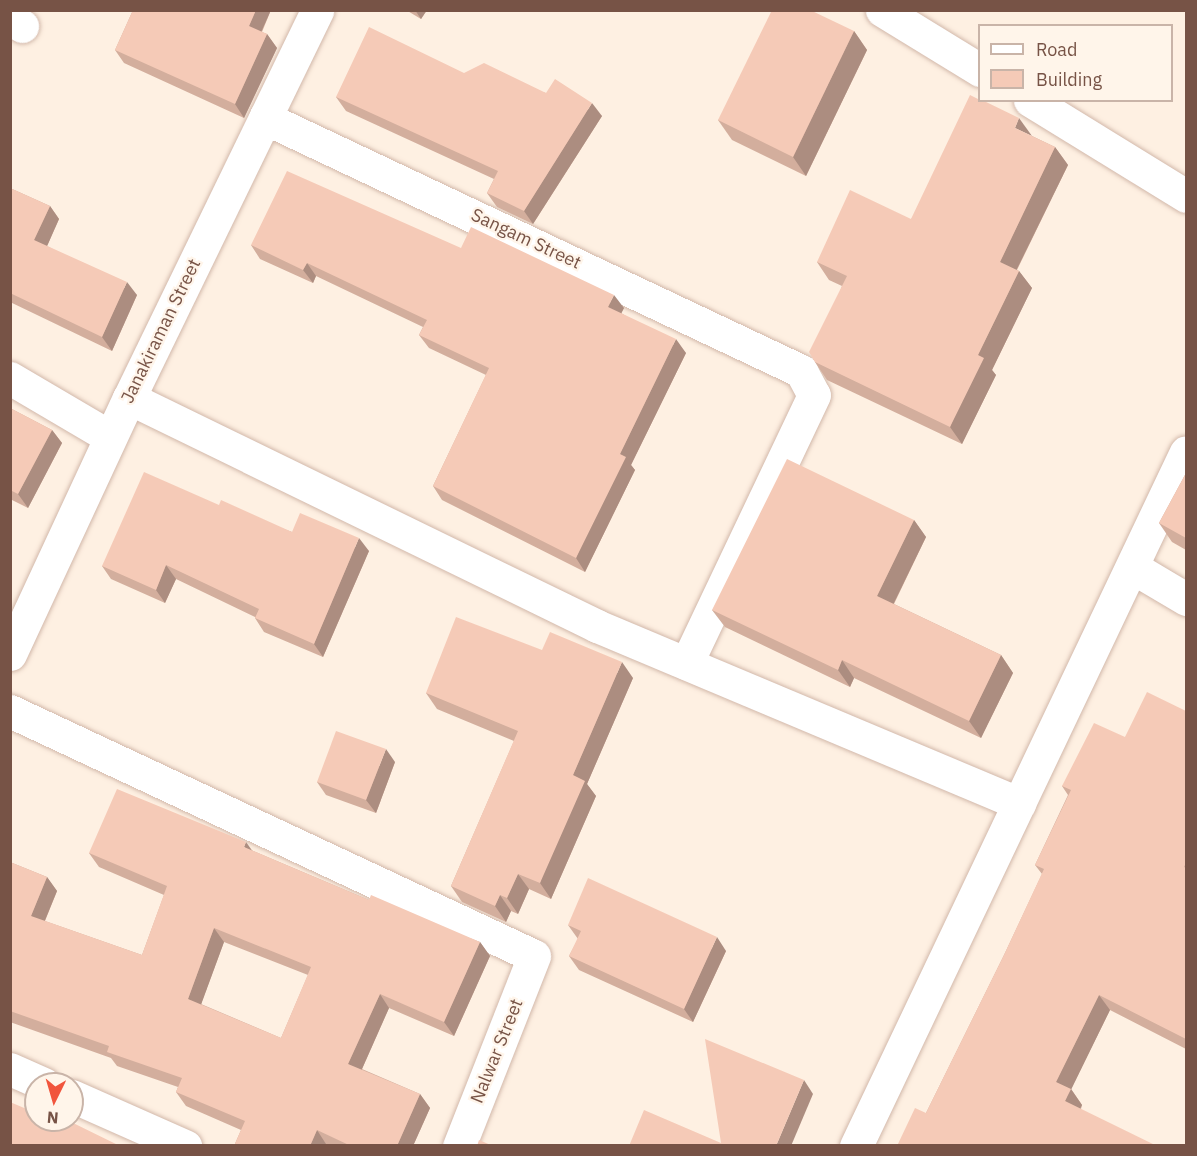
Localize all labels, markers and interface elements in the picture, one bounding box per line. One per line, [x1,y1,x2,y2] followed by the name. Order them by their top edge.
[978,24,1173,102] legend
[1036,38,1077,61] text: Road
[1036,68,1102,91] text: Building
[468,204,584,274] street label: Sangam Street
[117,255,205,407] street label: Janakiraman Street
[466,996,528,1106] street label: Nalwar Street
[24,1072,84,1132] north arrow
[46,1107,59,1128] text: N

